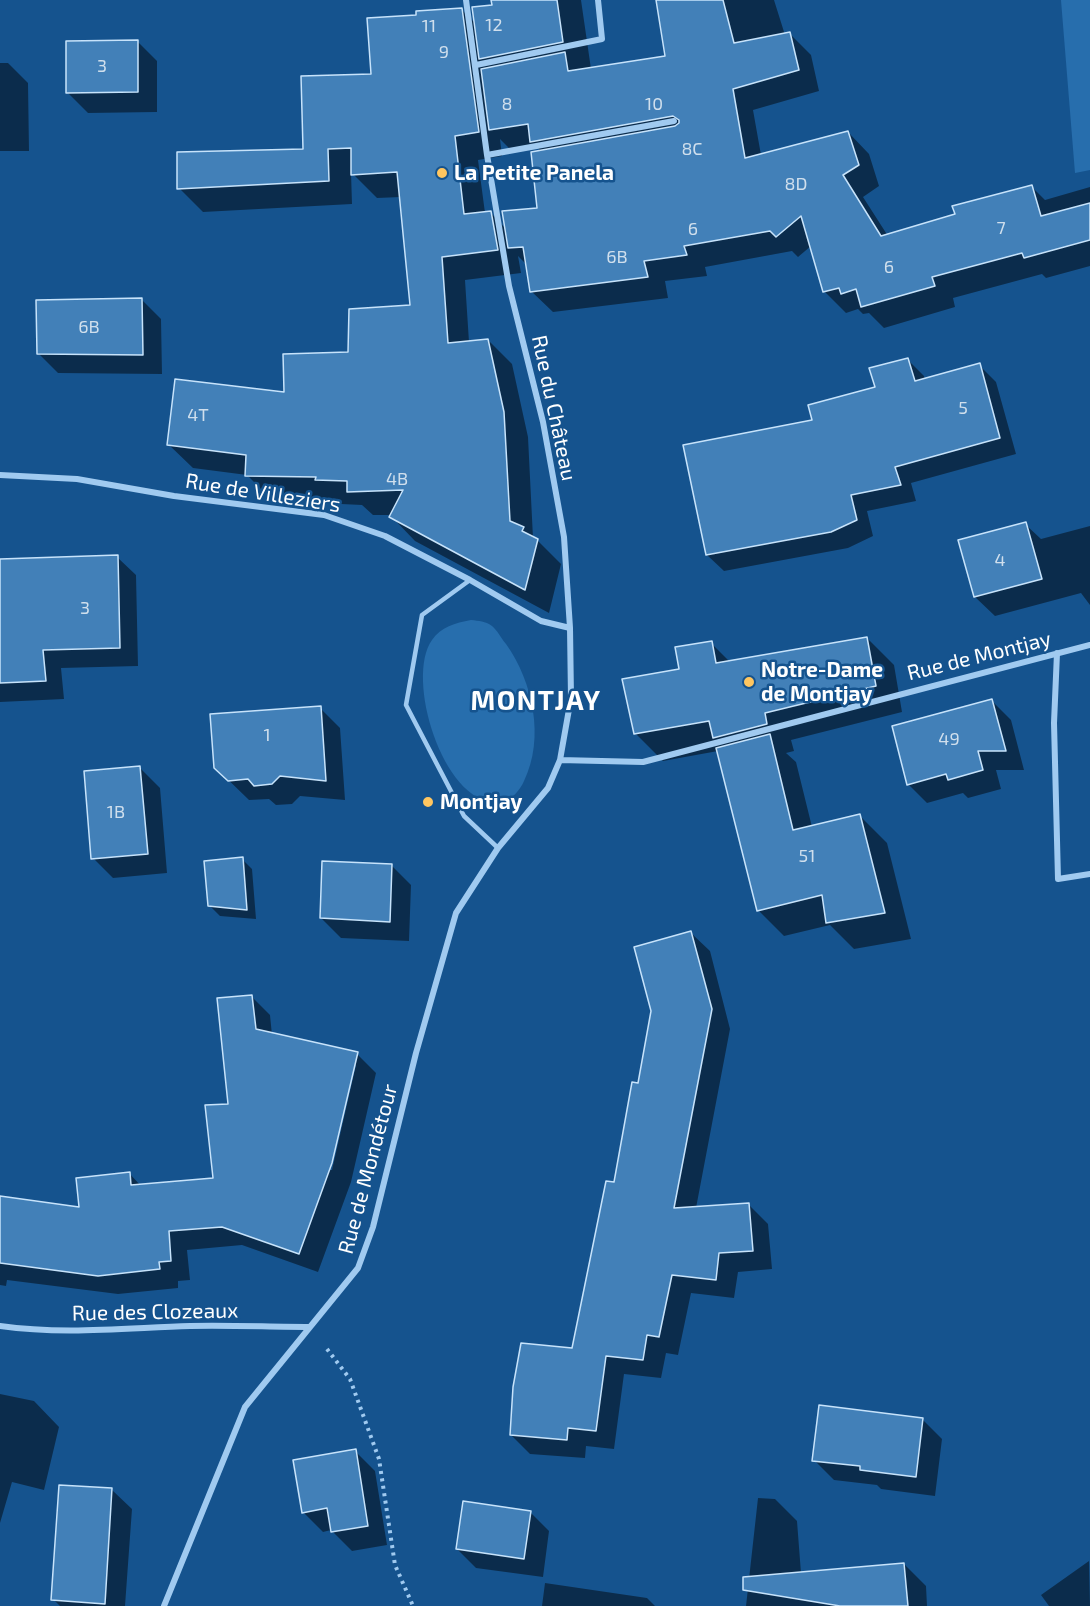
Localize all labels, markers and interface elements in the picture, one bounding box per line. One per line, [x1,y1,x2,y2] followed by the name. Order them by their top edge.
[485,14,503,36] house number: 12
[422,15,436,37] house number: 11
[439,41,449,63] house number: 9
[97,55,107,77] house number: 3
[502,93,512,115] house number: 8
[645,93,663,115] house number: 10
[681,138,703,160] house number: 8C
[454,160,614,186] place label: La Petite Panela
[435,166,449,180] marker: La Petite Panela
[785,173,807,195] house number: 8D
[996,217,1006,239] house number: 7
[688,218,698,240] house number: 6
[606,246,628,268] house number: 6B
[884,256,894,278] house number: 6
[78,316,100,338] house number: 6B
[526,333,582,483] street label: Rue du Château
[958,397,968,419] house number: 5
[187,404,209,426] house number: 4T
[184,468,342,518] street label: Rue de Villeziers
[386,468,408,490] house number: 4B
[994,549,1006,571] house number: 4
[80,597,90,619] house number: 3
[904,626,1054,686] street label: Rue de Montjay
[761,657,883,707] place label: Notre-Dame de Montjay
[742,675,756,689] marker: Notre-Dame de Montjay
[470,685,602,717] district label: MONTJAY
[263,724,271,746] house number: 1
[938,728,960,750] house number: 49
[440,789,522,815] place label: Montjay
[421,795,435,809] marker: Montjay
[107,801,125,823] house number: 1B
[799,845,815,867] house number: 51
[333,1081,403,1257] street label: Rue de Mondétour
[72,1298,238,1326] street label: Rue des Clozeaux

